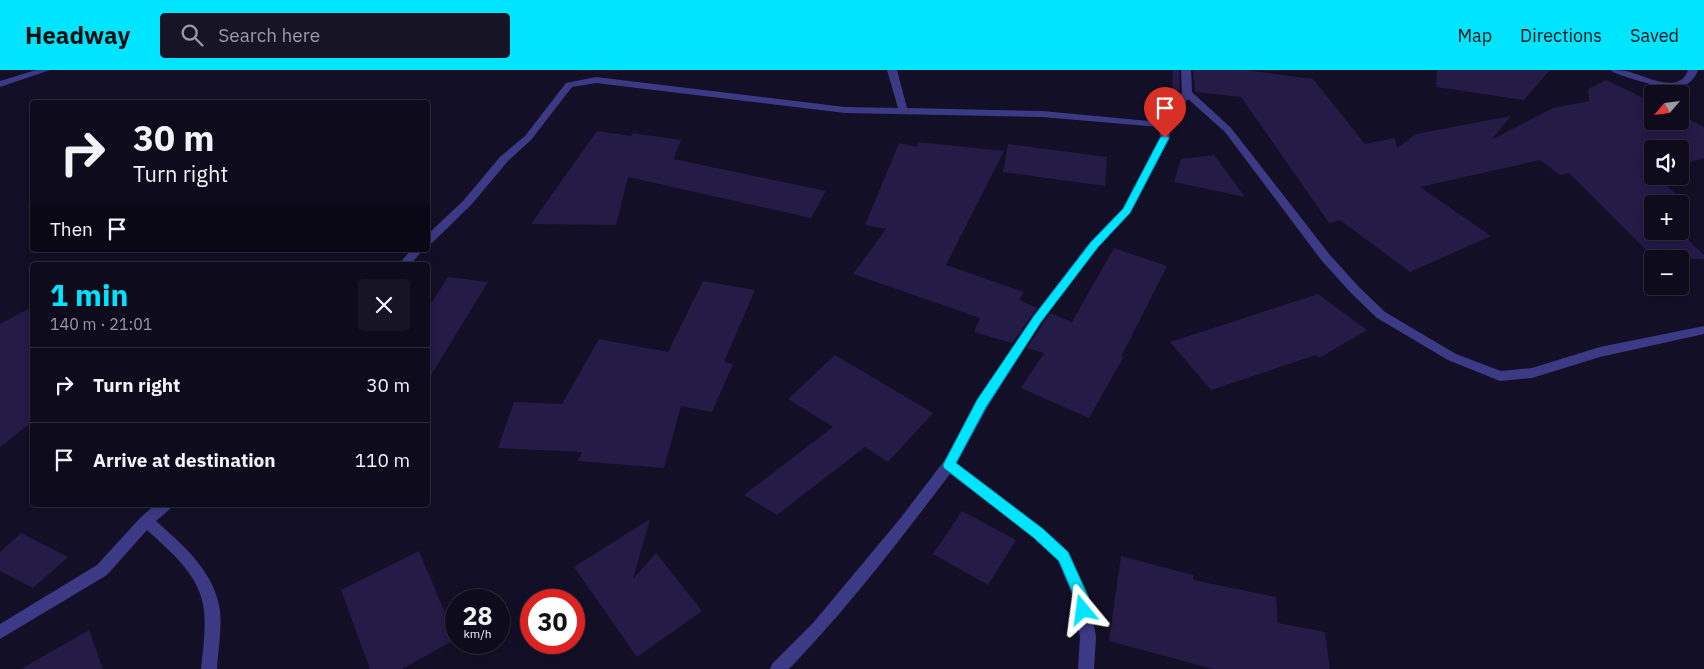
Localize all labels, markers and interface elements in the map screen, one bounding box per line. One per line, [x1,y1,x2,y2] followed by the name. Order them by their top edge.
[160,13,510,58] search box
[25,19,130,51] text: Headway
[178,21,206,49] icon: search
[218,23,320,47] text: Search here
[1457,24,1492,47] text: Map
[1520,24,1602,47] text: Directions
[1630,24,1679,47] text: Saved
[1644,85,1689,130] north arrow
[1644,85,1689,295] map controls
[1144,87,1186,138] pin
[1151,94,1179,122] icon: arrive
[133,115,215,161] text: 30 m
[50,120,115,185] icon: right
[1644,140,1689,185] button: sound
[133,159,228,188] text: Turn right
[1644,195,1689,240] button: +
[103,215,131,243] icon: arrive
[50,217,93,241] text: Then
[1644,250,1689,295] button: −
[50,275,128,314] text: 1 min
[358,279,410,331] button: close
[50,314,152,334] text: 140 m · 21:01
[50,371,78,399] icon: right
[93,373,180,397] text: Turn right
[366,373,410,397] text: 30 m
[50,446,78,474] icon: arrive
[93,448,276,472] text: Arrive at destination
[355,448,410,472] text: 110 m
[1056,583,1108,635] position arrow
[520,589,585,654] speed limit sign: 30
[462,599,493,632] text: 28
[463,626,492,641] text: km/h

